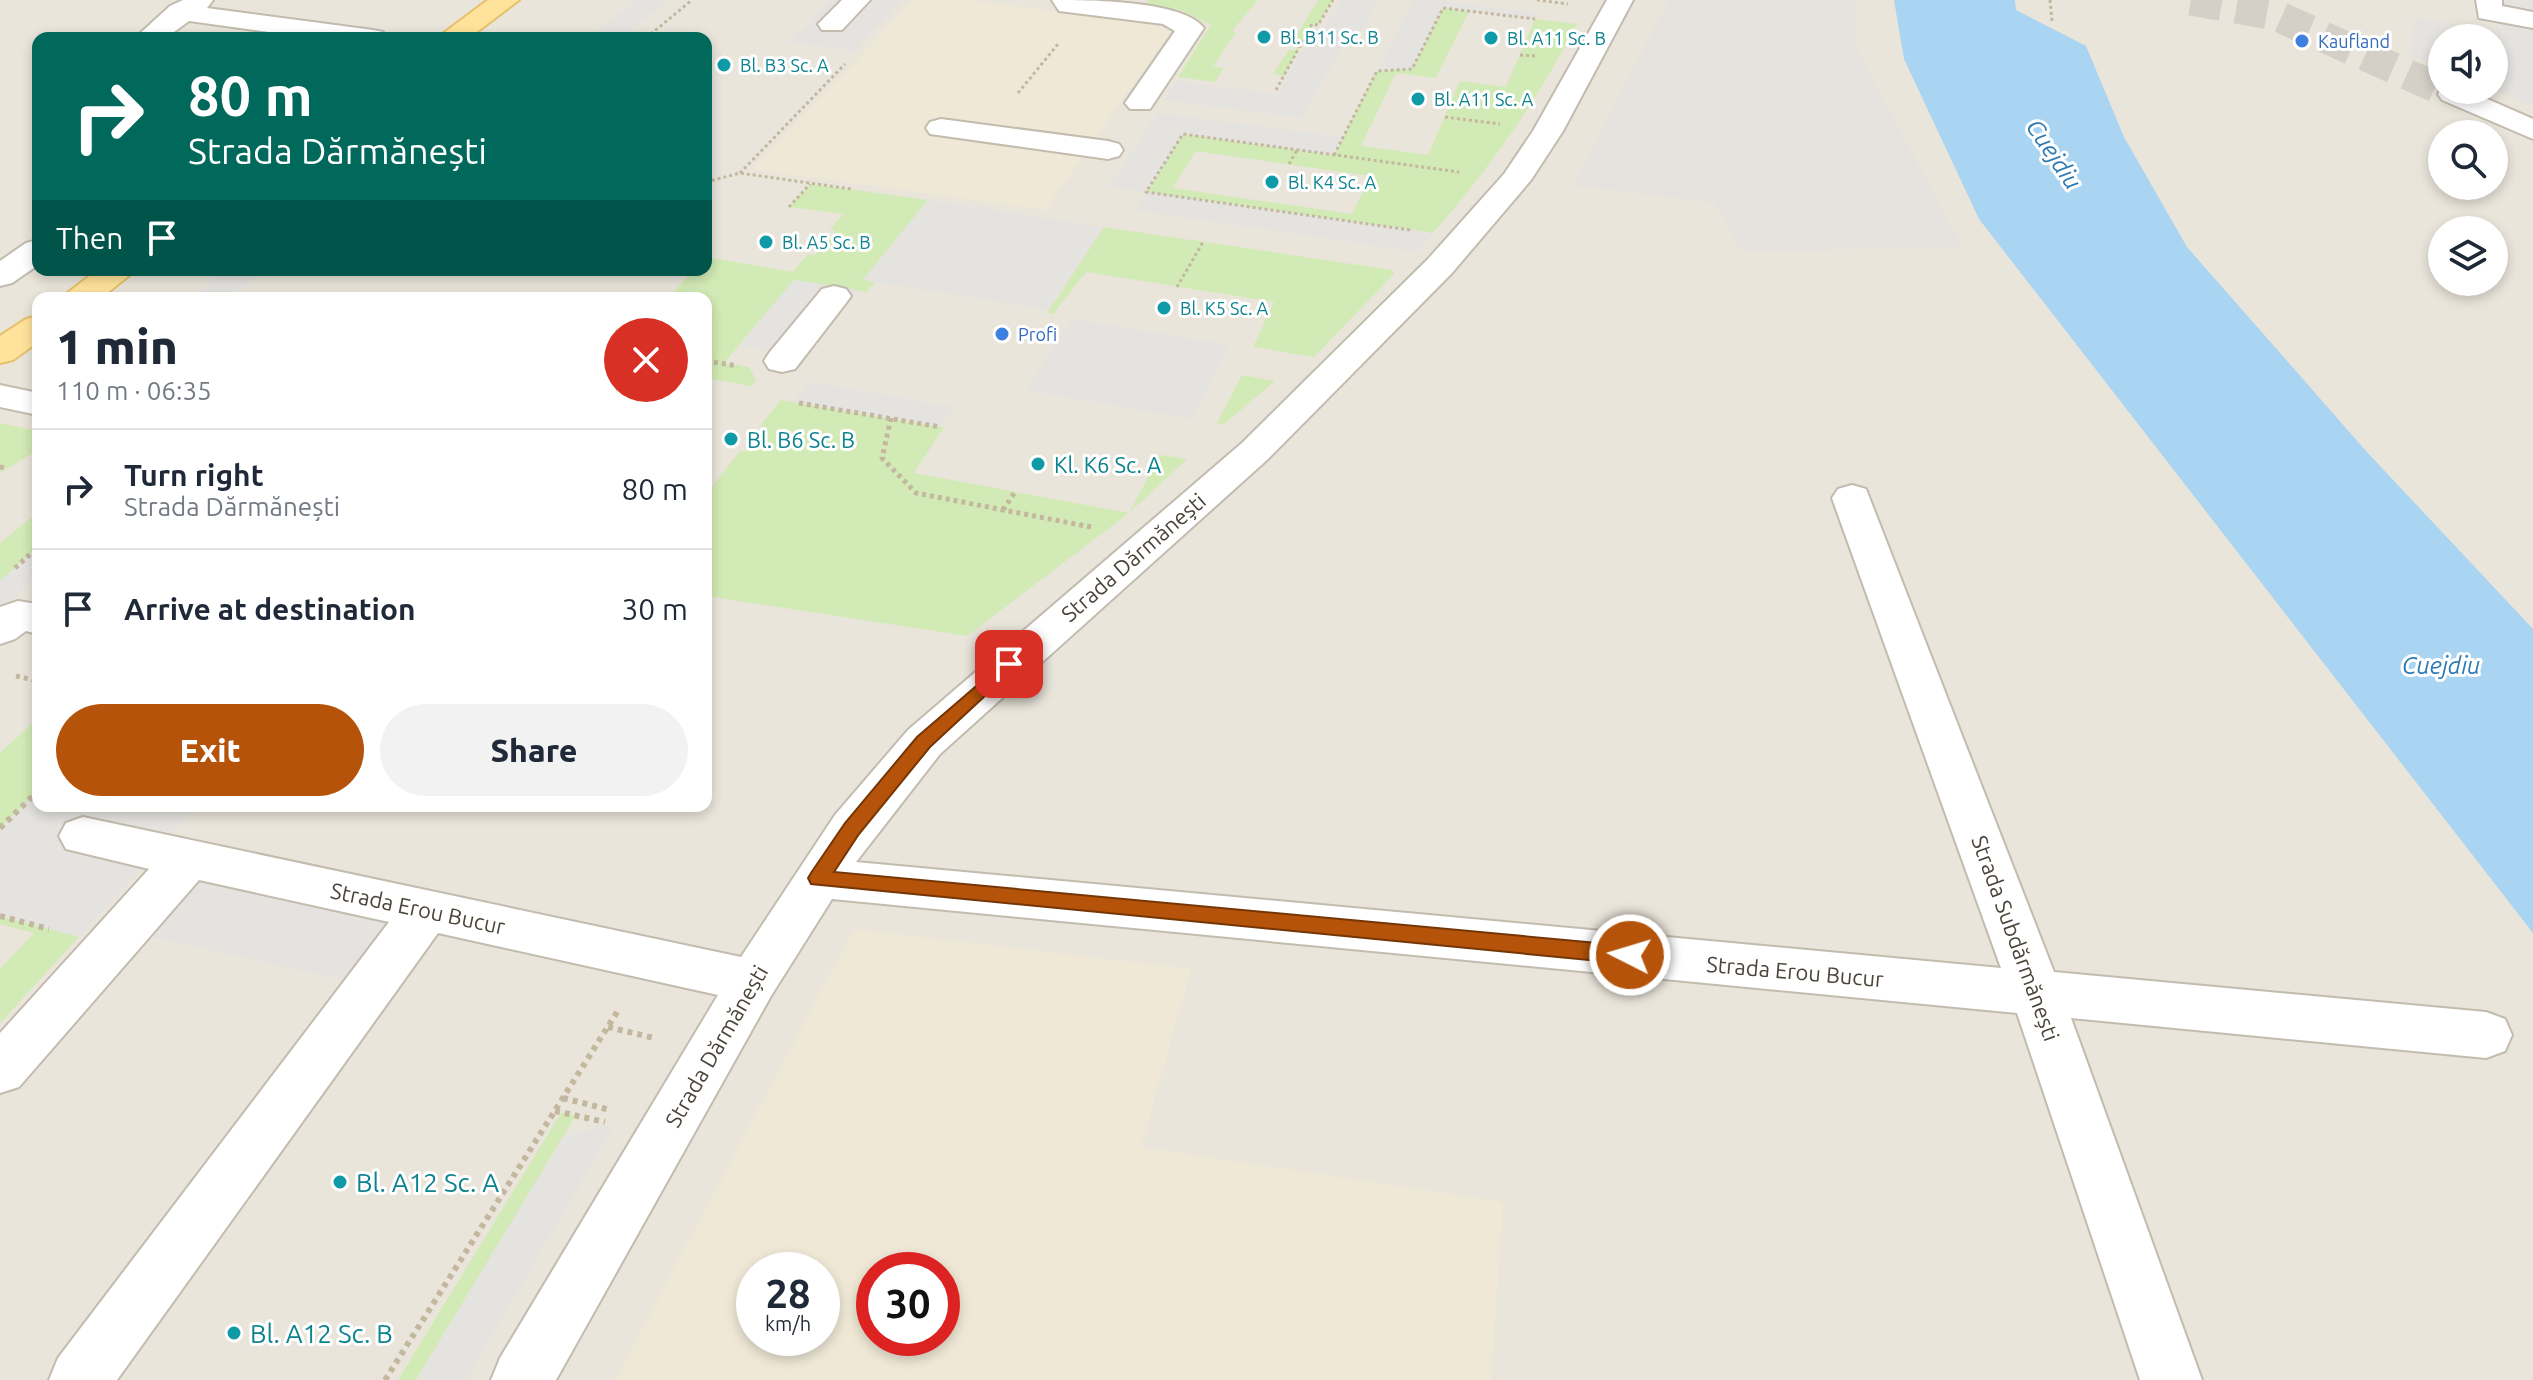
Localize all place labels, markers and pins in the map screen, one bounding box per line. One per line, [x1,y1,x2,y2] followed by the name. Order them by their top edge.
[1280,27,1379,47] place label: Bl. B11 Sc. B
[1255,28,1273,46] marker: Bl. B11 Sc. B
[1507,28,1606,48] place label: Bl. A11 Sc. B
[1482,29,1500,47] marker: Bl. A11 Sc. B
[2318,31,2390,51] place label: Kaufland
[2293,32,2311,50] marker: Kaufland
[740,55,829,75] place label: Bl. B3 Sc. A
[715,56,733,74] marker: Bl. B3 Sc. A
[1434,89,1533,109] place label: Bl. A11 Sc. A
[1409,90,1427,108] marker: Bl. A11 Sc. A
[1288,172,1377,192] place label: Bl. K4 Sc. A
[1263,173,1281,191] marker: Bl. K4 Sc. A
[782,232,871,252] place label: Bl. A5 Sc. B
[757,233,775,251] marker: Bl. A5 Sc. B
[1180,298,1269,318] place label: Bl. K5 Sc. A
[1155,299,1173,317] marker: Bl. K5 Sc. A
[1018,324,1057,344] place label: Profi
[993,325,1011,343] marker: Profi
[747,427,855,452] place label: Bl. B6 Sc. B
[722,430,740,448] marker: Bl. B6 Sc. B
[1054,452,1162,477] place label: Kl. K6 Sc. A
[1029,455,1047,473] marker: Kl. K6 Sc. A
[975,630,1043,698] pin
[356,1168,499,1197] place label: Bl. A12 Sc. A
[331,1173,349,1191] marker: Bl. A12 Sc. A
[250,1319,393,1348] place label: Bl. A12 Sc. B
[225,1324,243,1342] marker: Bl. A12 Sc. B

